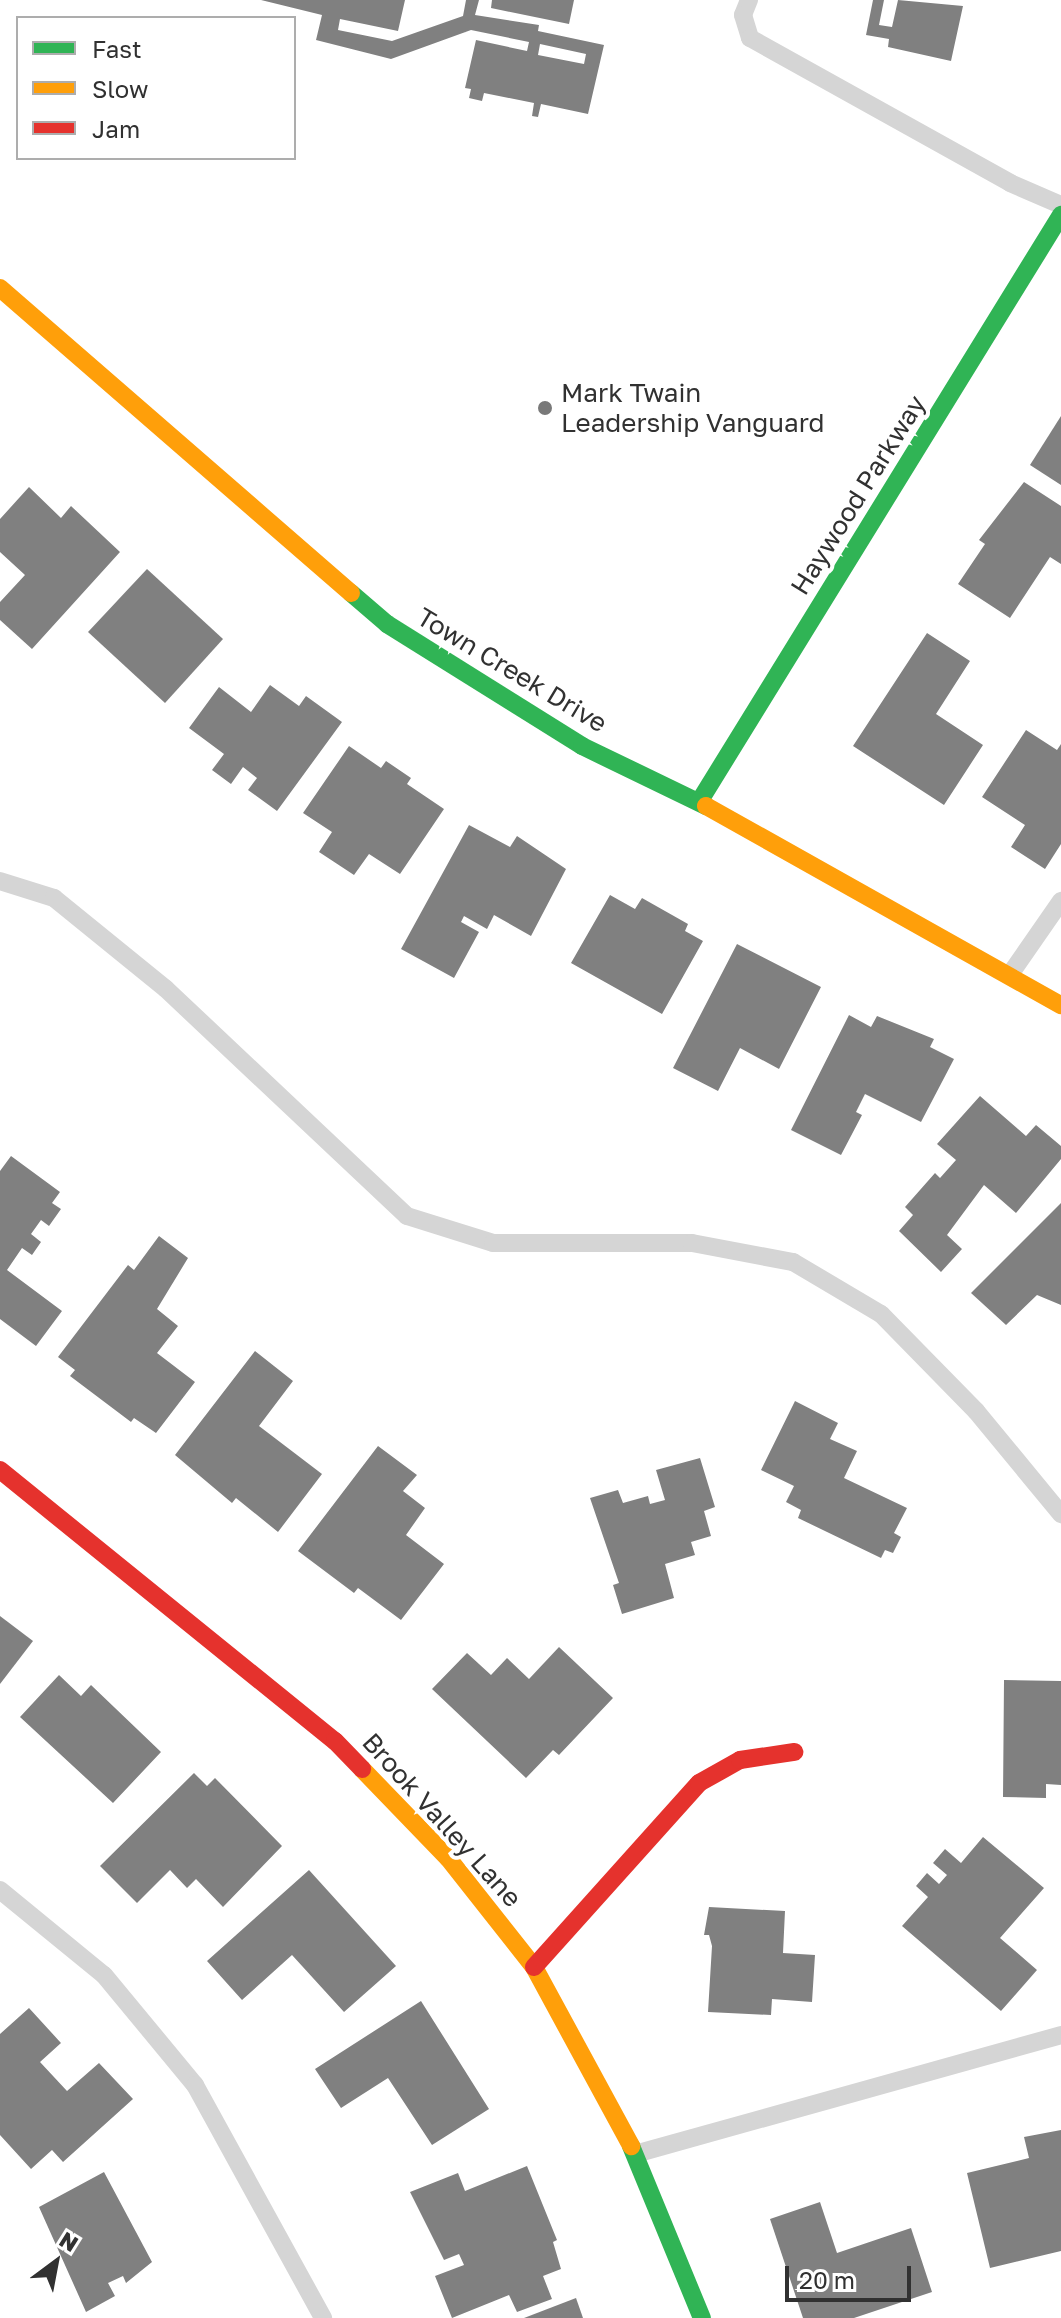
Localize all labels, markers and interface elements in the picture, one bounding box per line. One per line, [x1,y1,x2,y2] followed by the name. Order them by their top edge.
[16,16,296,160] legend
[92,34,142,63] text: Fast
[92,74,148,103] text: Slow
[92,114,140,143] text: Jam
[561,377,825,438] place label: Mark Twain Leadership Vanguard
[784,389,932,601] street label: Haywood Parkway
[536,399,554,417] marker: Mark Twain Leadership Vanguard
[411,601,613,739] street label: Town Creek Drive
[356,1727,528,1913] street label: Brook Valley Lane
[16,2222,96,2302] north arrow
[55,2225,83,2257] text: N
[789,2250,915,2300] scale bar
[799,2265,855,2294] text: 20 m

